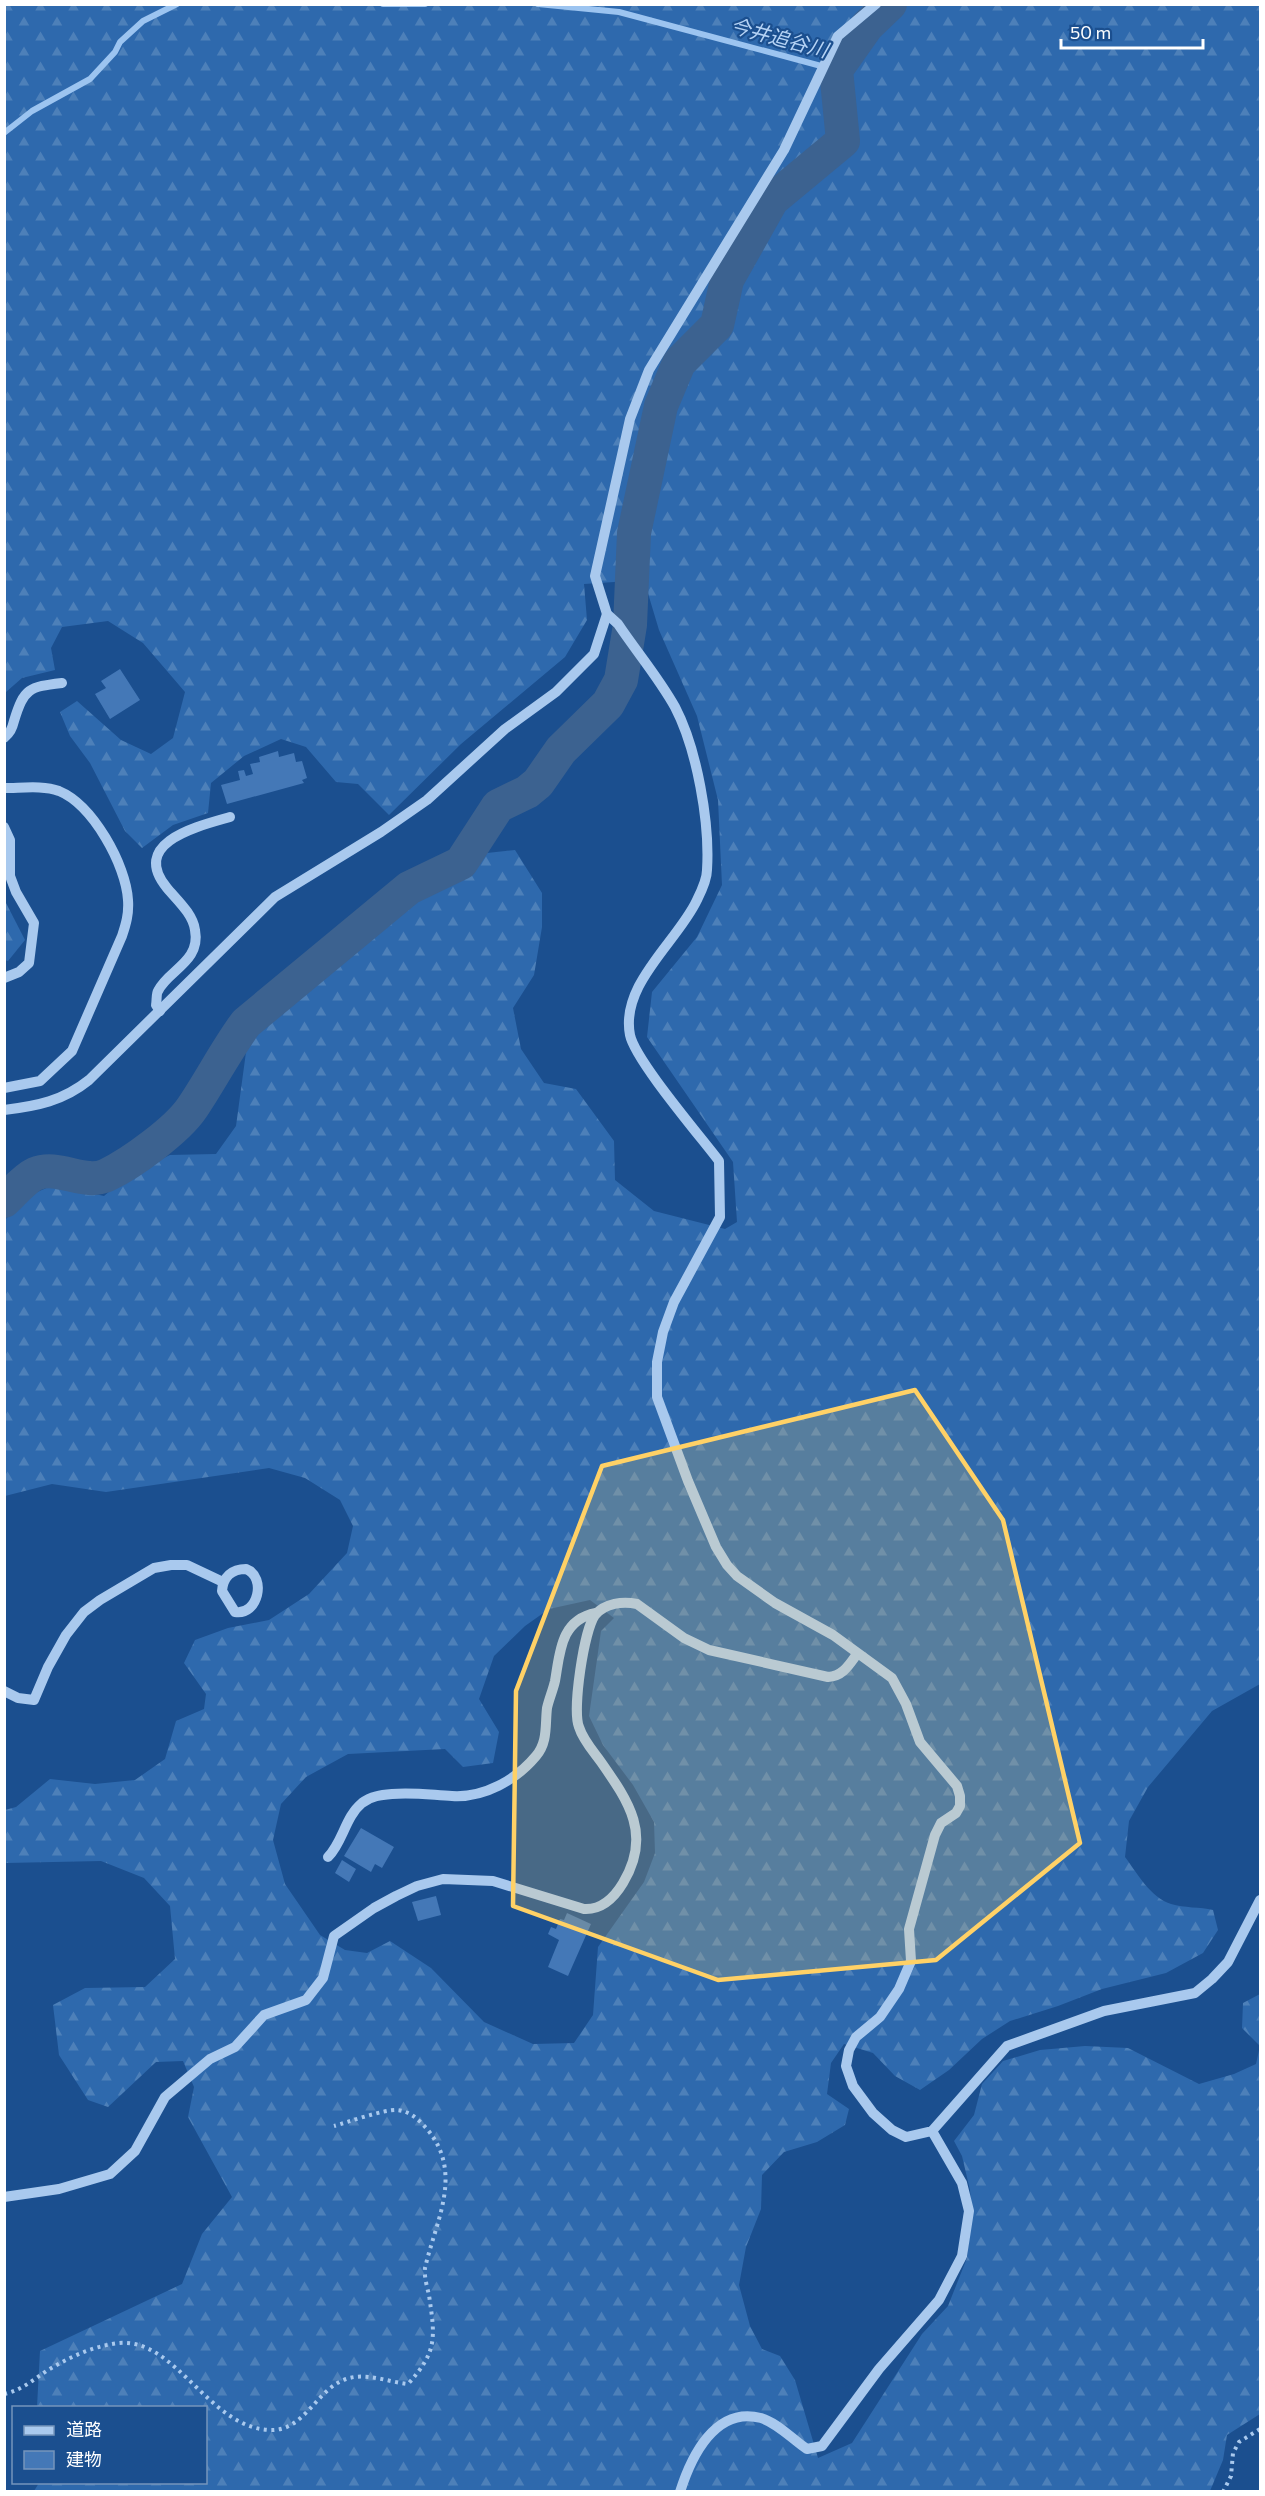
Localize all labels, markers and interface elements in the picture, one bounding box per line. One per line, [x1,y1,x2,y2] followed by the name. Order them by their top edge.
[1061,12,1204,50] scale bar
[728,13,833,62] water label: 今井追谷川
[1070,21,1111,43] text: 50 m
[12,2406,207,2484] legend
[66,2418,102,2440] text: 道路
[66,2448,102,2470] text: 建物

